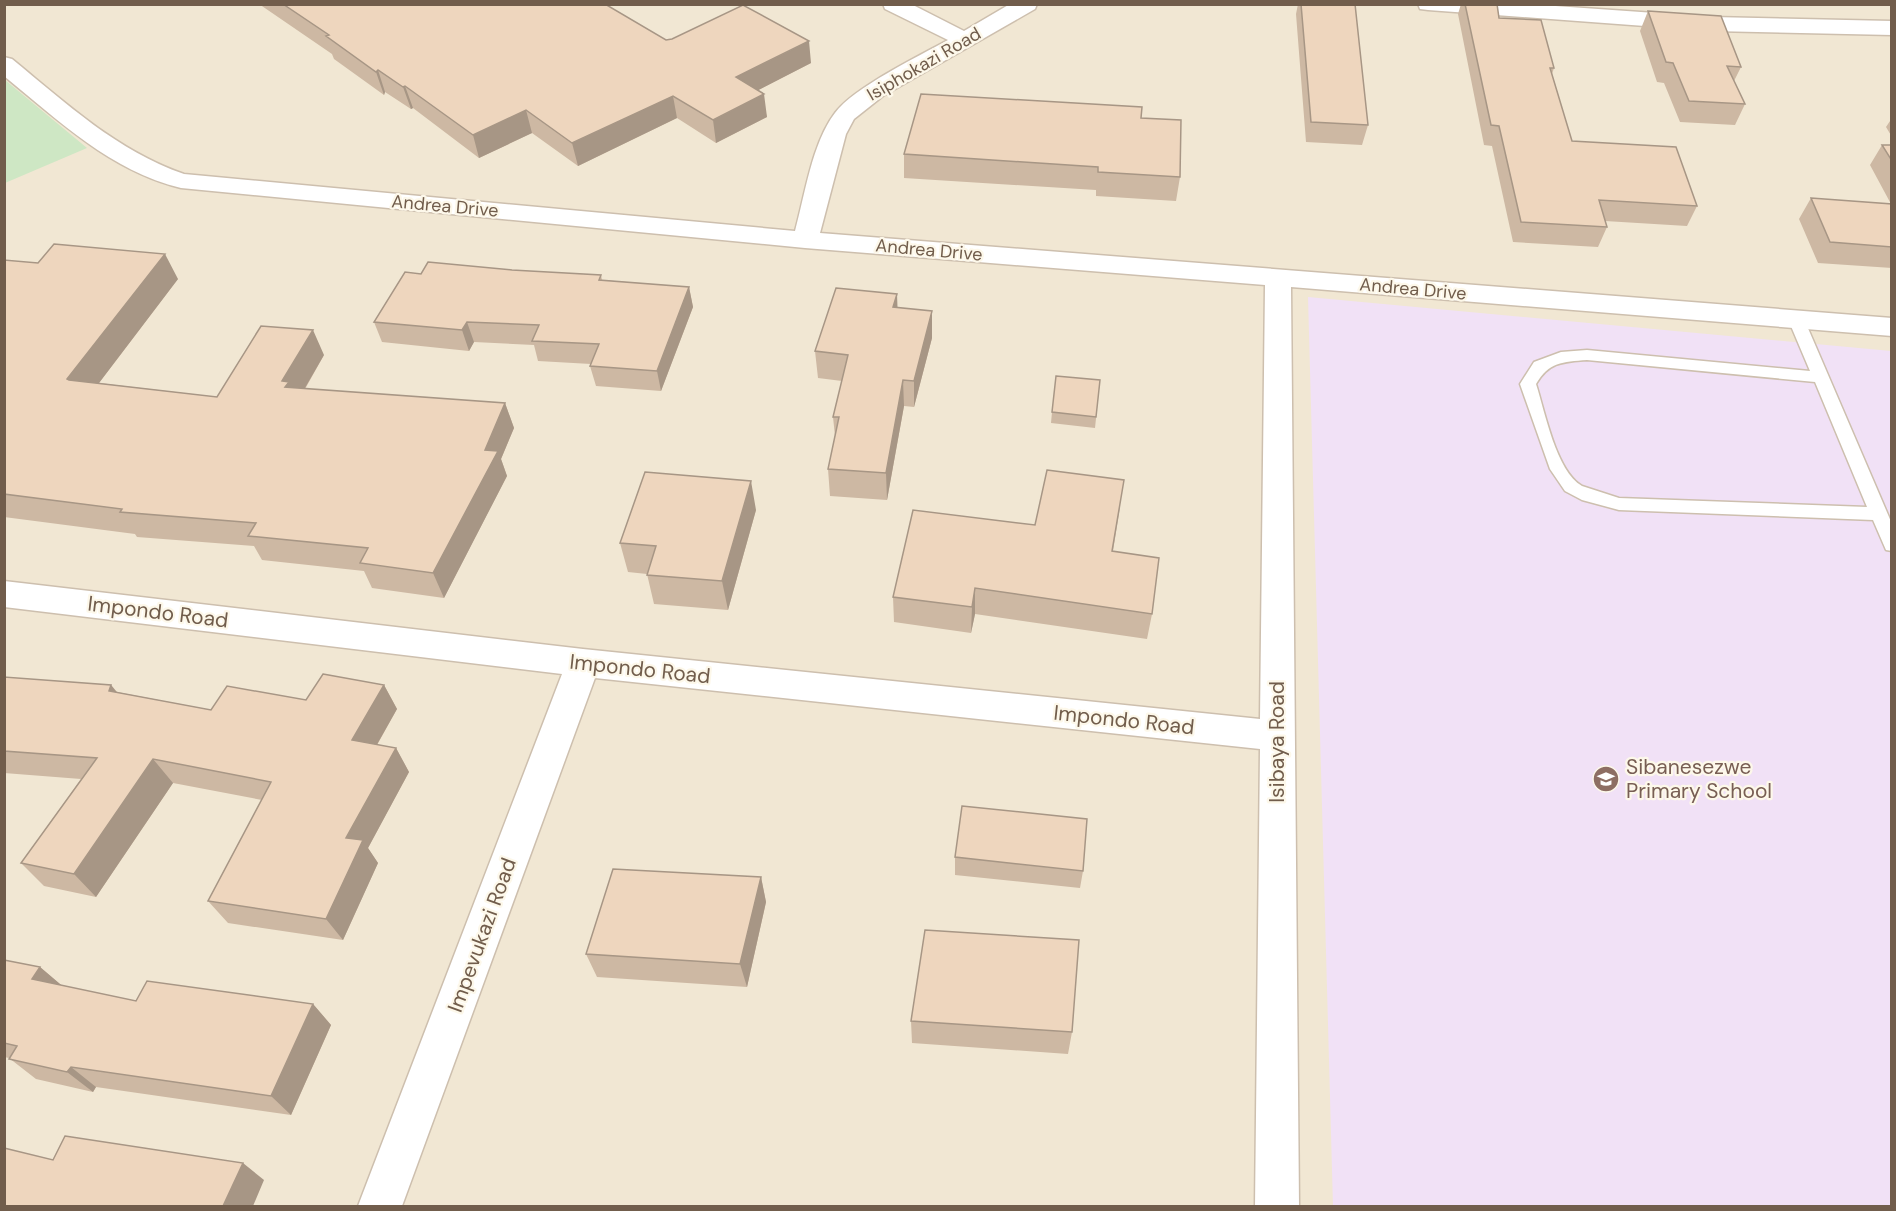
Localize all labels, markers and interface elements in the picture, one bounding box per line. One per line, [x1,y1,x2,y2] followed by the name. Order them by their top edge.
[863,22,985,106] street label: Isiphokazi Road
[390,189,500,223] street label: Andrea Drive
[874,233,984,267] street label: Andrea Drive
[1358,272,1468,306] street label: Andrea Drive
[86,589,230,635] street label: Impondo Road
[568,648,712,690] street label: Impondo Road
[1263,681,1291,803] street label: Isibaya Road
[1052,699,1196,741] street label: Impondo Road
[1626,753,1772,805] place label: Sibanesezwe Primary School
[1591,764,1621,794] school or university icon: Sibanesezwe Primary School
[441,854,523,1016] street label: Impevukazi Road

